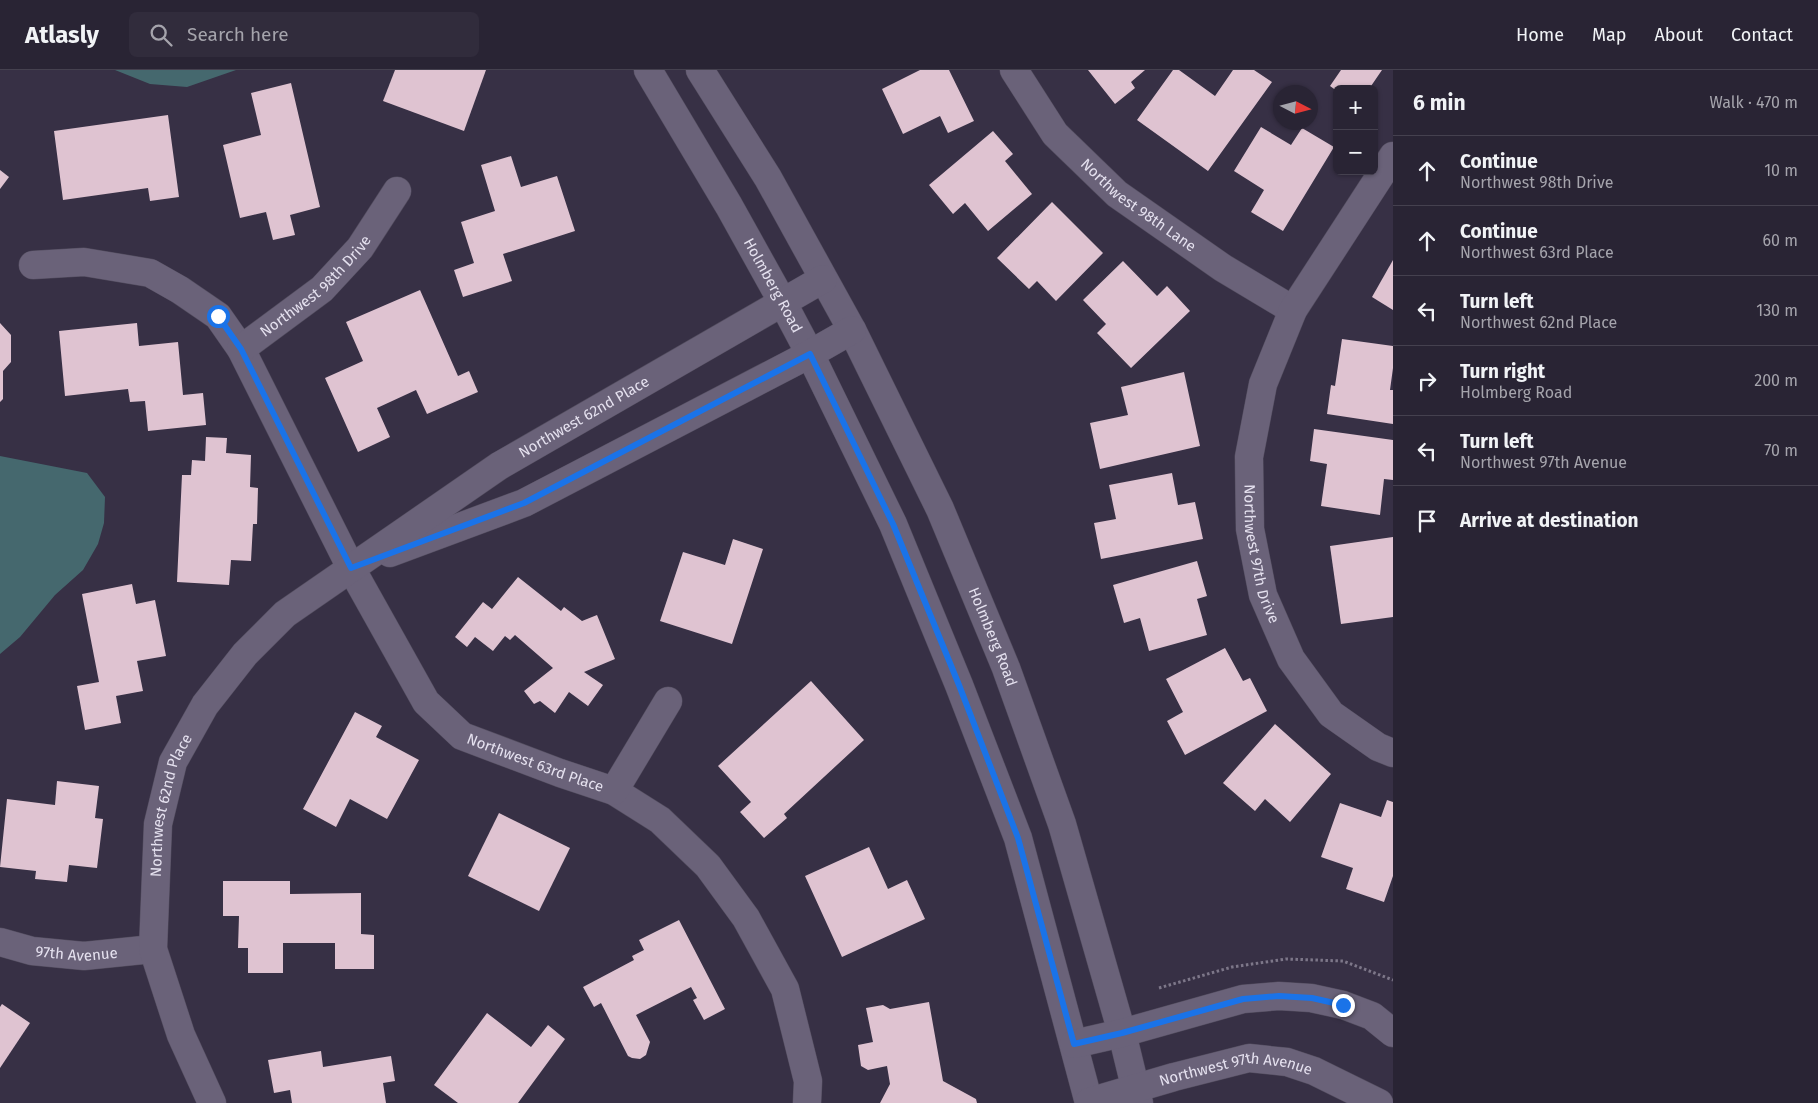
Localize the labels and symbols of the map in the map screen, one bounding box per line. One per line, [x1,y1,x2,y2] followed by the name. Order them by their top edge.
[1273,85,1318,130] north arrow
[1077,155,1200,255] street label: Northwest 98th Lane
[257,232,375,341] street label: Northwest 98th Drive
[740,235,806,336] street label: Holmberg Road
[207,305,230,328] route start
[515,372,652,462] street label: Northwest 62nd Place
[1240,484,1283,626] street label: Northwest 97th Drive
[964,585,1021,689] street label: Holmberg Road
[464,730,606,796] street label: Northwest 63rd Place
[147,731,196,877] street label: Northwest 62nd Place
[35,942,118,965] street label: 97th Avenue
[1332,994,1355,1017] route end
[1157,1049,1315,1090] street label: Northwest 97th Avenue

